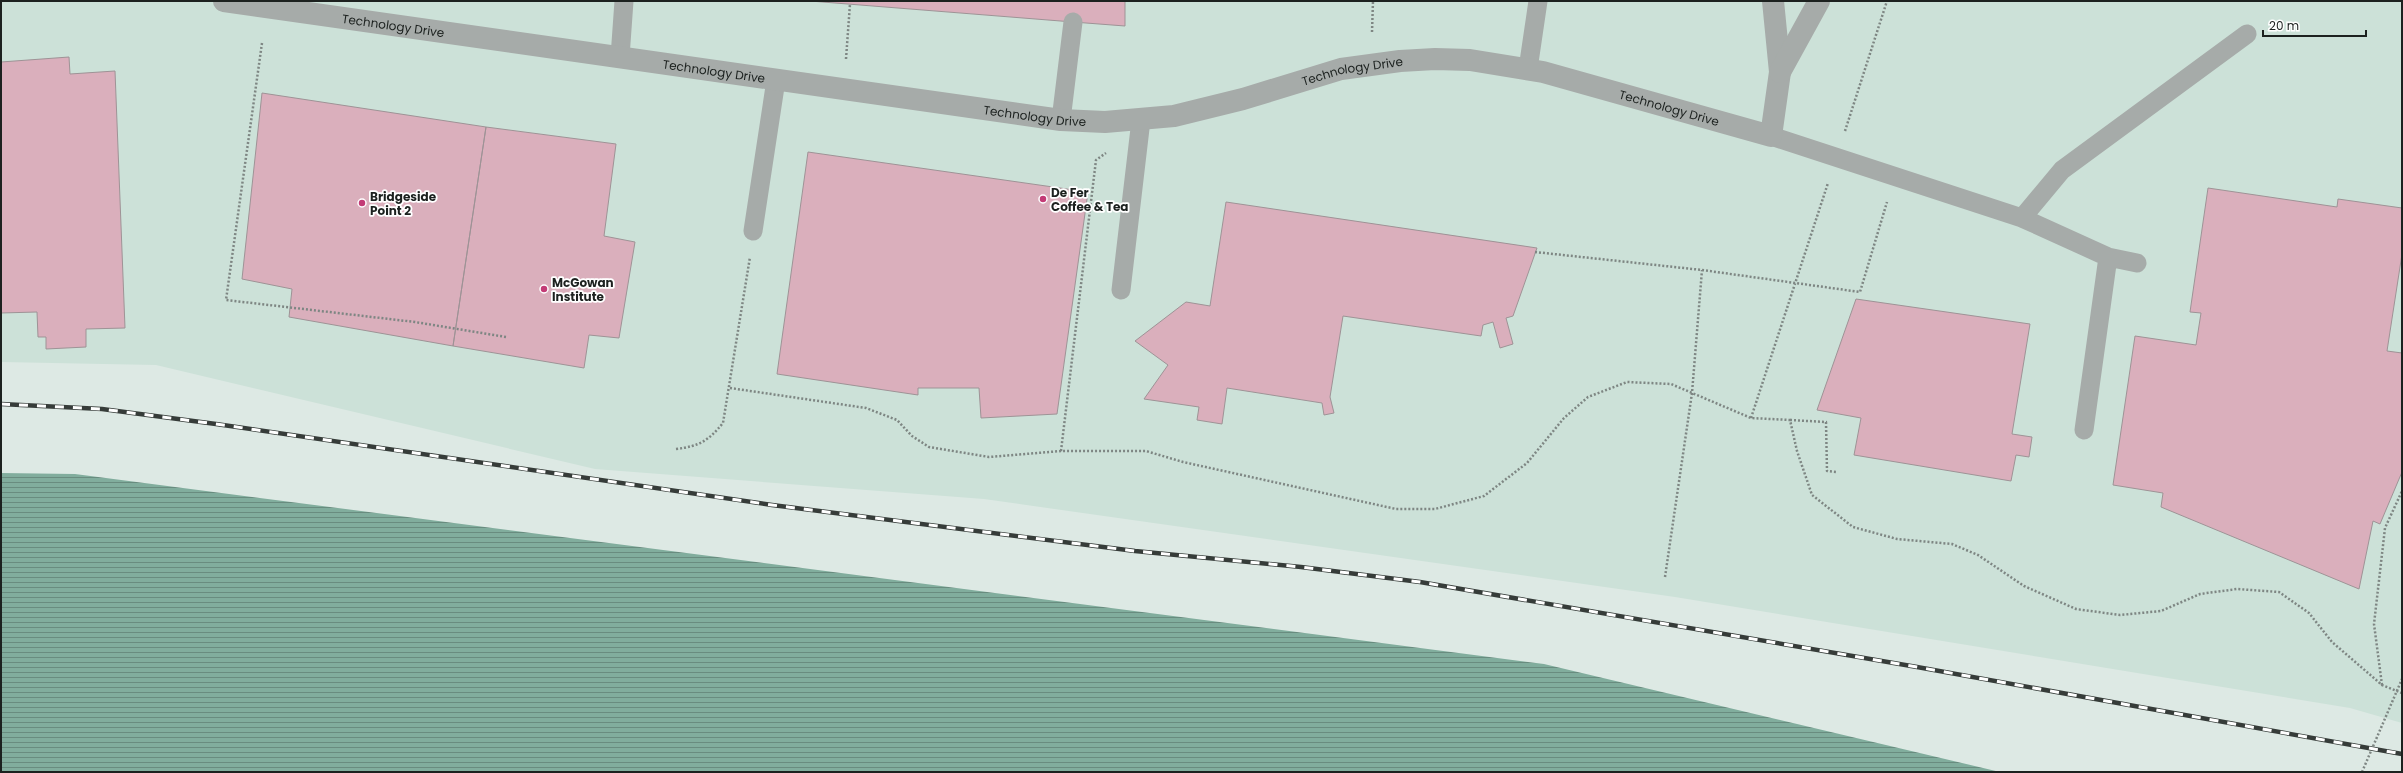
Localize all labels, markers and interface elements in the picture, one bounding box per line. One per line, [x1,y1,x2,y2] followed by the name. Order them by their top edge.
[341,9,446,41] street label: Technology Drive
[2263,12,2366,38] scale bar
[2269,17,2299,34] text: 20 m
[1299,52,1404,89] street label: Technology Drive
[662,55,766,86] street label: Technology Drive
[1617,85,1721,130] street label: Technology Drive
[983,101,1087,130] street label: Technology Drive
[1051,184,1129,215] place label: De Fer Coffee & Tea
[370,188,437,219] place label: Bridgeside Point 2
[1038,194,1048,204] marker: De Fer Coffee & Tea
[357,198,367,208] marker: Bridgeside Point 2
[552,274,614,305] place label: McGowan Institute
[539,284,549,294] marker: McGowan Institute

